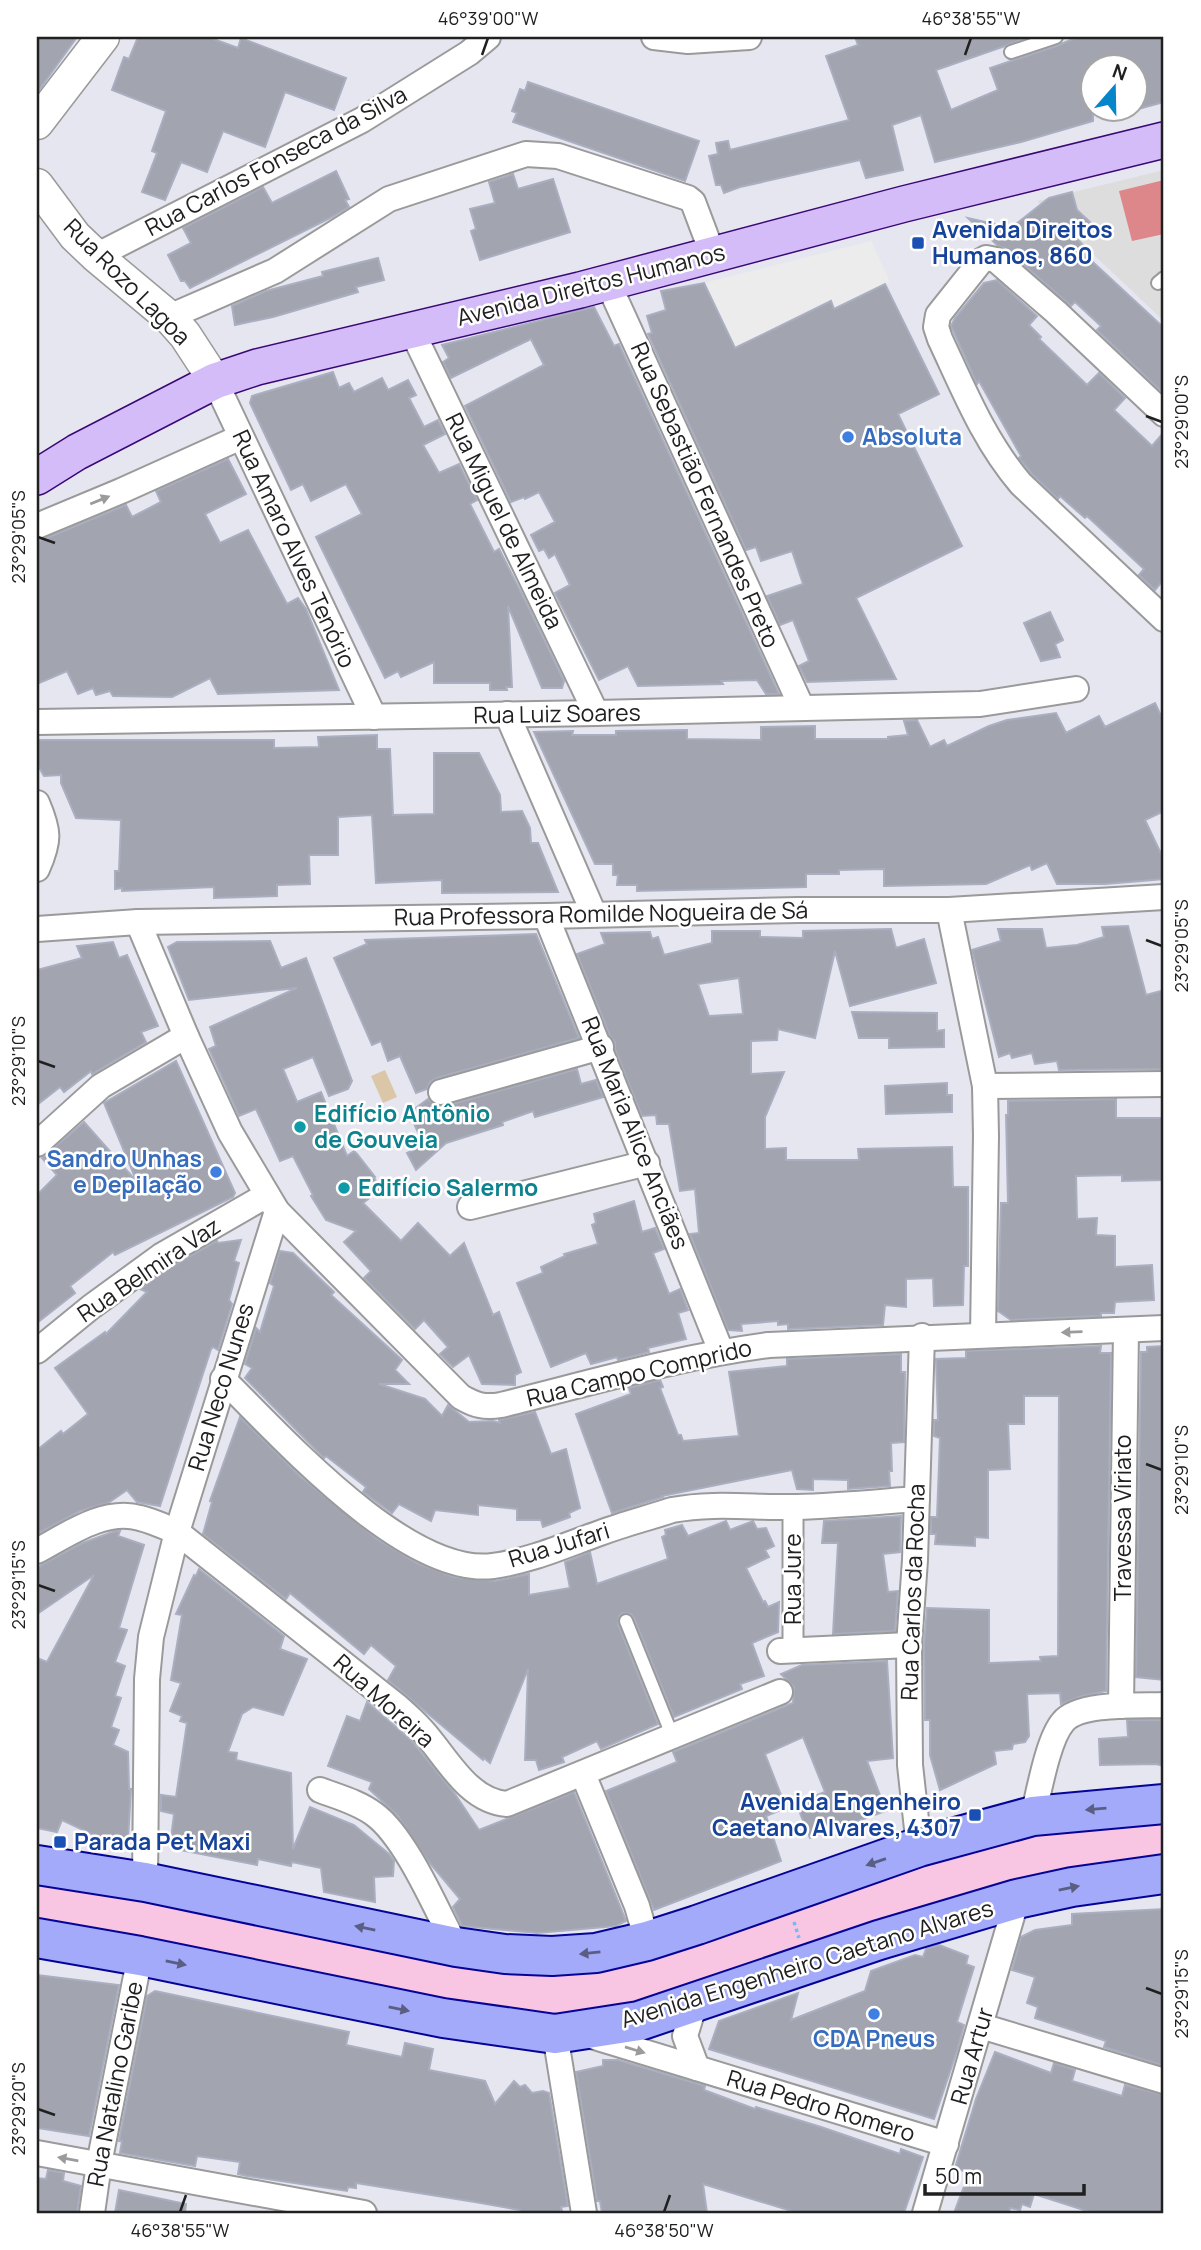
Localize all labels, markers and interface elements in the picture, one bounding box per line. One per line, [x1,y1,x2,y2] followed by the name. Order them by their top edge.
[438,6,539,30] text: 46°39'00"W
[922,6,1021,30] text: 46°38'55"W
[1078,52,1148,122] north arrow
[1109,57,1131,87] text: N
[139,77,412,243] street label: Rua Carlos Fonseca da Silva
[57,211,198,352] street label: Rua Rozo Lagoa
[932,213,1113,271] place label: Avenida Direitos Humanos, 860
[453,235,728,333] street label: Avenida Direitos Humanos
[910,235,926,251] marker: Avenida Direitos Humanos, 860
[624,337,788,653] street label: Rua Sebastião Fernandes Preto
[1169,375,1193,469] text: 23°29'00"S
[439,407,571,634] street label: Rua Miguel de Almeida
[862,420,962,452] place label: Absoluta
[226,424,364,673] street label: Rua Amaro Alves Tenório
[840,429,856,445] marker: Absoluta
[6,490,30,584] text: 23°29'05"S
[90,495,111,506] one-way arrow
[473,696,641,730] street label: Rua Luiz Soares
[393,893,808,933] street label: Rua Professora Romilde Nogueira de Sá
[1169,899,1193,993] text: 23°29'05"S
[575,1011,697,1254] street label: Rua Maria Alice Anciães
[6,1016,30,1106] text: 23°29'10"S
[314,1097,490,1155] place label: Edifício Antônio de Gouveia
[292,1119,308,1135] marker: Edifício Antônio de Gouveia
[46,1142,202,1200] place label: Sandro Unhas e Depilação
[208,1164,224,1180] marker: Sandro Unhas e Depilação
[358,1171,538,1203] place label: Edifício Salermo
[336,1180,352,1196] marker: Edifício Salermo
[71,1209,226,1329] street label: Rua Belmira Vaz
[179,1299,261,1475] street label: Rua Neco Nunes
[1060,1326,1082,1337] one-way arrow
[523,1331,755,1414] street label: Rua Campo Comprido
[1169,1425,1193,1515] text: 23°29'10"S
[1106,1435,1138,1601] street label: Travessa Viriato
[892,1483,932,1701] street label: Rua Carlos da Rocha
[504,1514,613,1575] street label: Rua Jufari
[776,1533,808,1625] street label: Rua Jure
[6,1540,30,1630] text: 23°29'15"S
[327,1646,442,1754] street label: Rua Moreira
[712,1785,961,1843] place label: Avenida Engenheiro Caetano Alvares, 4307
[1085,1804,1107,1815] one-way arrow
[967,1807,983,1823] marker: Avenida Engenheiro Caetano Alvares, 4307
[74,1825,251,1857] place label: Parada Pet Maxi
[52,1834,68,1850] marker: Parada Pet Maxi
[865,1857,886,1868] one-way arrow
[1058,1882,1080,1893] one-way arrow
[617,1891,997,2035] street label: Avenida Engenheiro Caetano Alvares
[354,1922,376,1933] one-way arrow
[578,1948,600,1959] one-way arrow
[1169,1949,1193,2039] text: 23°29'15"S
[165,1958,187,1969] one-way arrow
[78,1979,150,2189] street label: Rua Natalino Garibe
[388,2003,410,2014] one-way arrow
[942,2003,1000,2108] street label: Rua Artur
[866,2006,882,2022] marker: CDA Pneus
[813,2022,935,2054] place label: CDA Pneus
[625,2045,646,2055] one-way arrow
[723,2061,919,2149] street label: Rua Pedro Romero
[6,2063,30,2155] text: 23°29'20"S
[925,2152,1084,2196] scale bar
[57,2153,79,2164] one-way arrow
[935,2162,982,2190] text: 50 m
[131,2218,230,2242] text: 46°38'55"W
[614,2218,714,2242] text: 46°38'50"W

